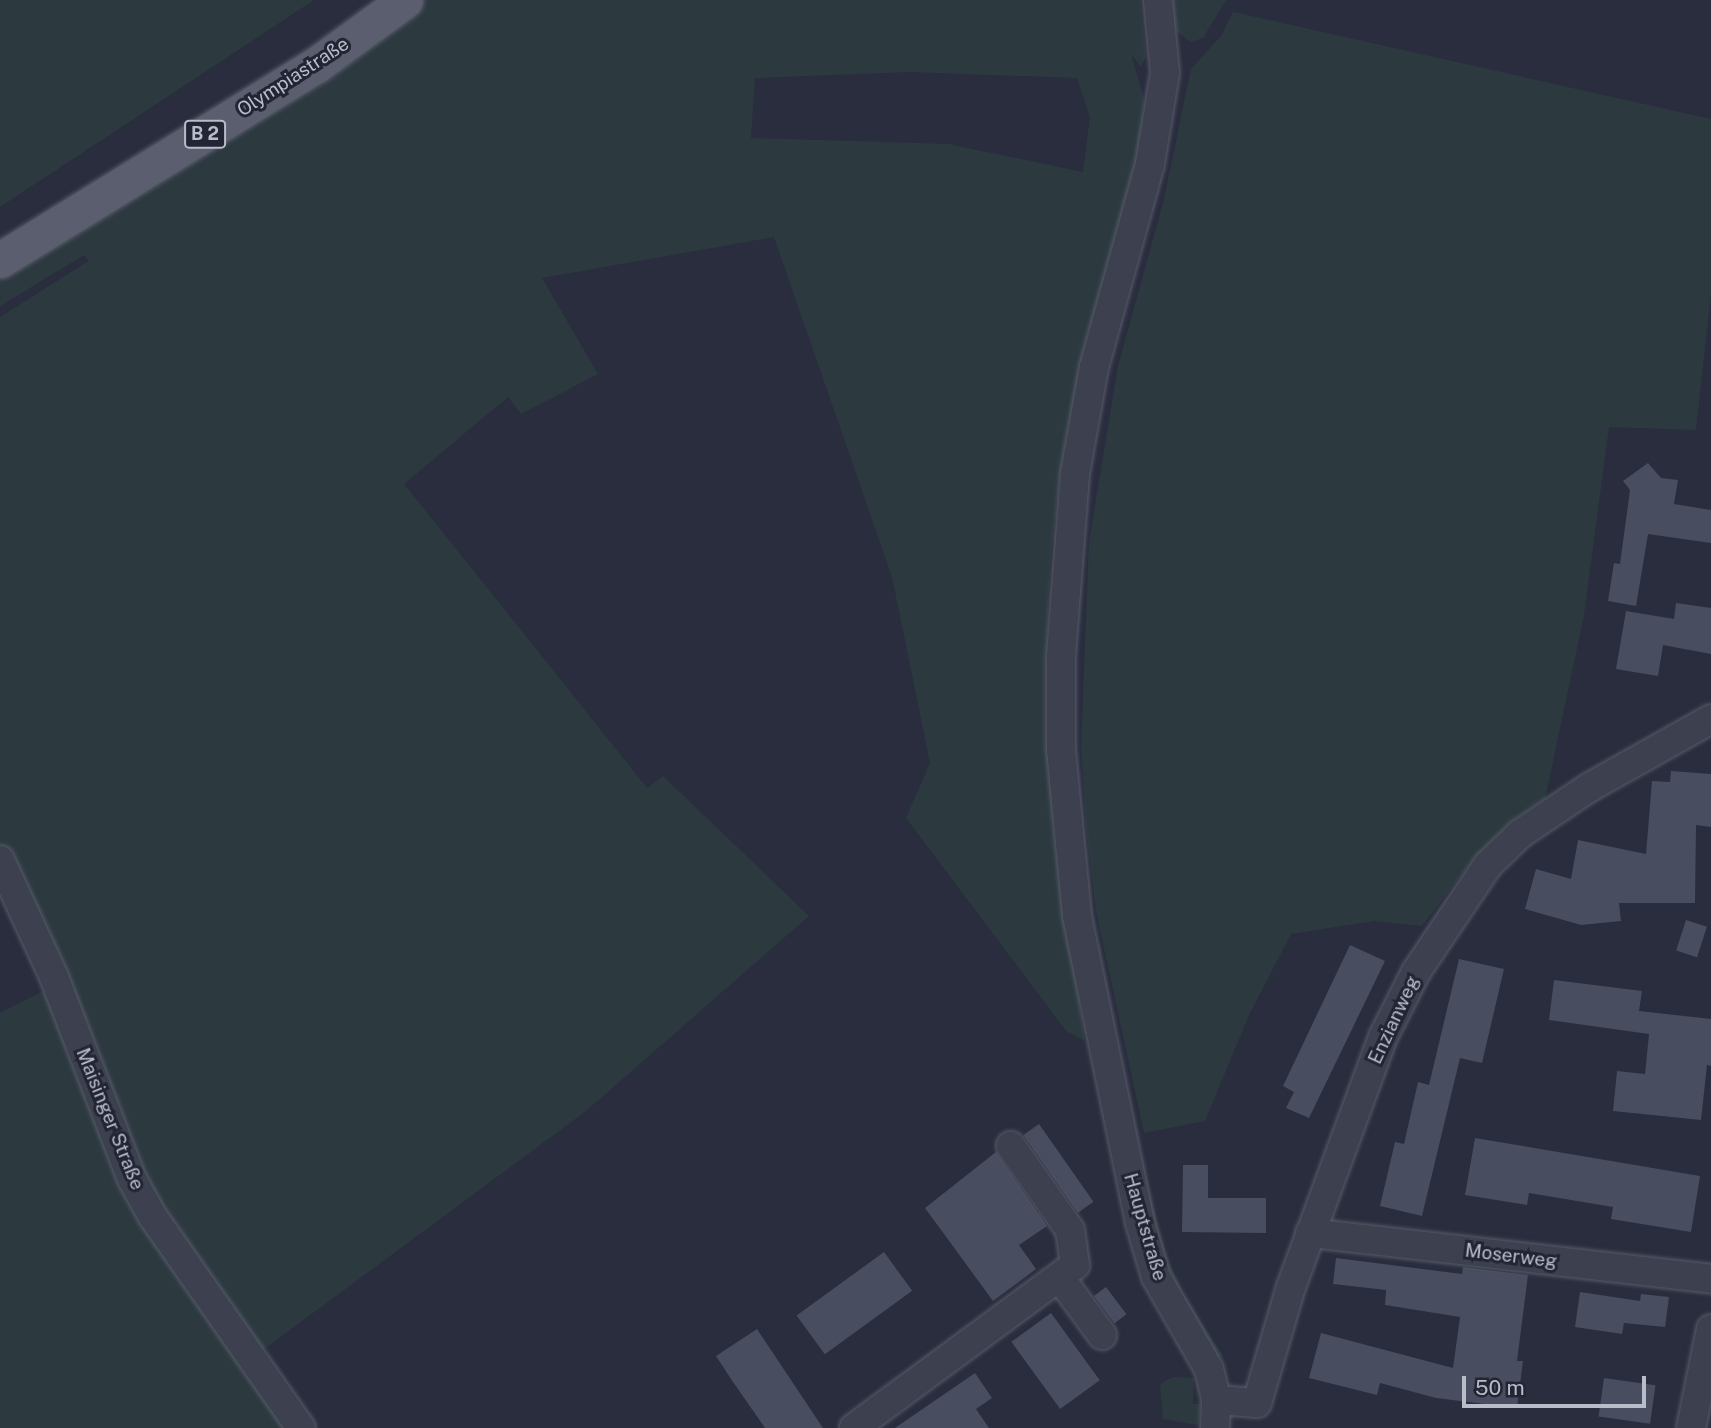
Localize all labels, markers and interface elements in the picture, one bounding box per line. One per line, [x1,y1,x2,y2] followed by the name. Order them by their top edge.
[233,32,353,122] street label: Olympiastraße
[184,119,226,148] road number: B 2
[1364,972,1424,1068] street label: Enzianweg
[71,1045,149,1193] street label: Maisinger Straße
[1119,1171,1171,1283] street label: Hauptstraße
[1464,1239,1558,1273] street label: Moserweg
[1466,1362,1650,1406] scale bar
[1475,1375,1525,1400] text: 50 m

